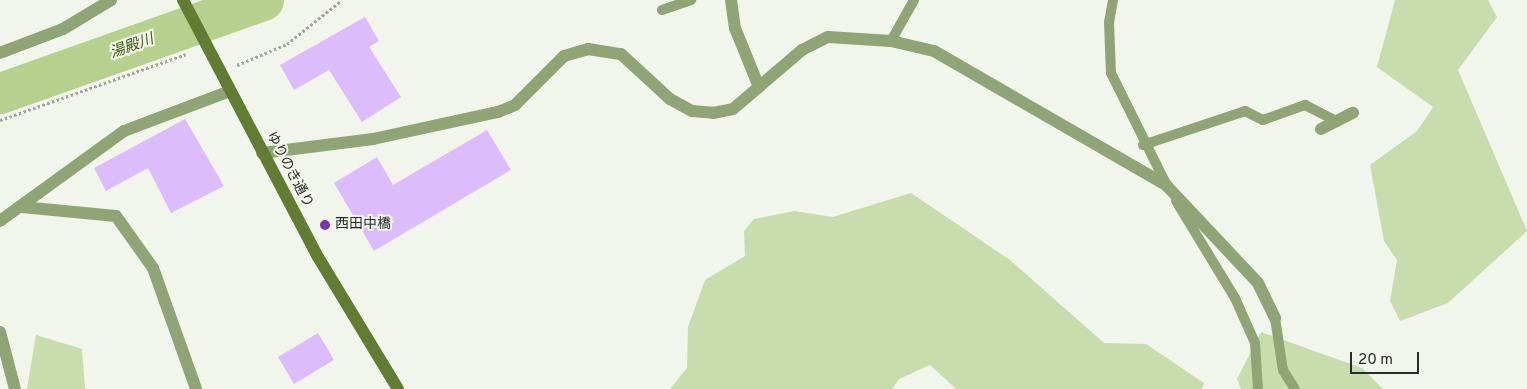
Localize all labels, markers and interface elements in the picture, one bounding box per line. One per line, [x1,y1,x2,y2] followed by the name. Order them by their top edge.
[108,31,156,63] water label: 湯殿川
[262,129,316,211] street label: ゆりのき通り
[335,217,391,233] place label: 西田中橋
[319,219,331,231] marker: 西田中橋
[1352,342,1421,374] scale bar
[1358,351,1393,370] text: 20 m

